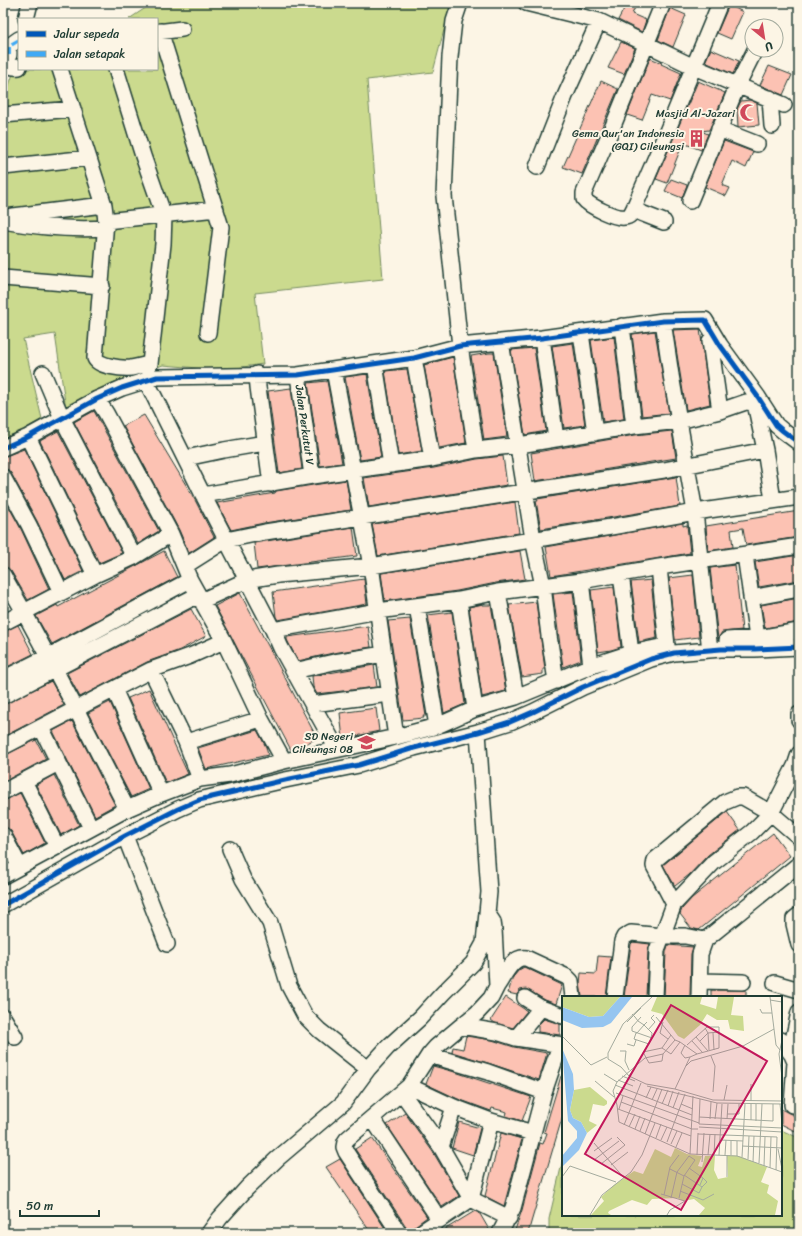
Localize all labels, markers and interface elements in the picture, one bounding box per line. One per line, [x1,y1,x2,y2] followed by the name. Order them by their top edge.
[18,18,158,70] legend
[744,18,784,58] north arrow
[53,23,120,45] text: Jalur sepeda
[760,36,777,57] text: U
[53,43,125,65] text: Jalan setapak
[738,103,758,123] mosque icon: Masjid Al-Jazari
[656,104,736,123] place label: Masjid Al-Jazari
[572,124,685,156] place label: Gema Qur'an Indonesia (GQI) Cileungsi
[687,129,707,149] building icon: Gema Qur'an Indonesia (GQI) Cileungsi
[289,383,320,467] street label: Jalan Perkutut V
[292,727,354,759] place label: SD Negeri Cileungsi 08
[356,732,376,752] school or university icon: SD Negeri Cileungsi 08
[562,996,782,1216] inset map
[20,1192,99,1218] scale bar
[26,1195,53,1217] text: 50 m

